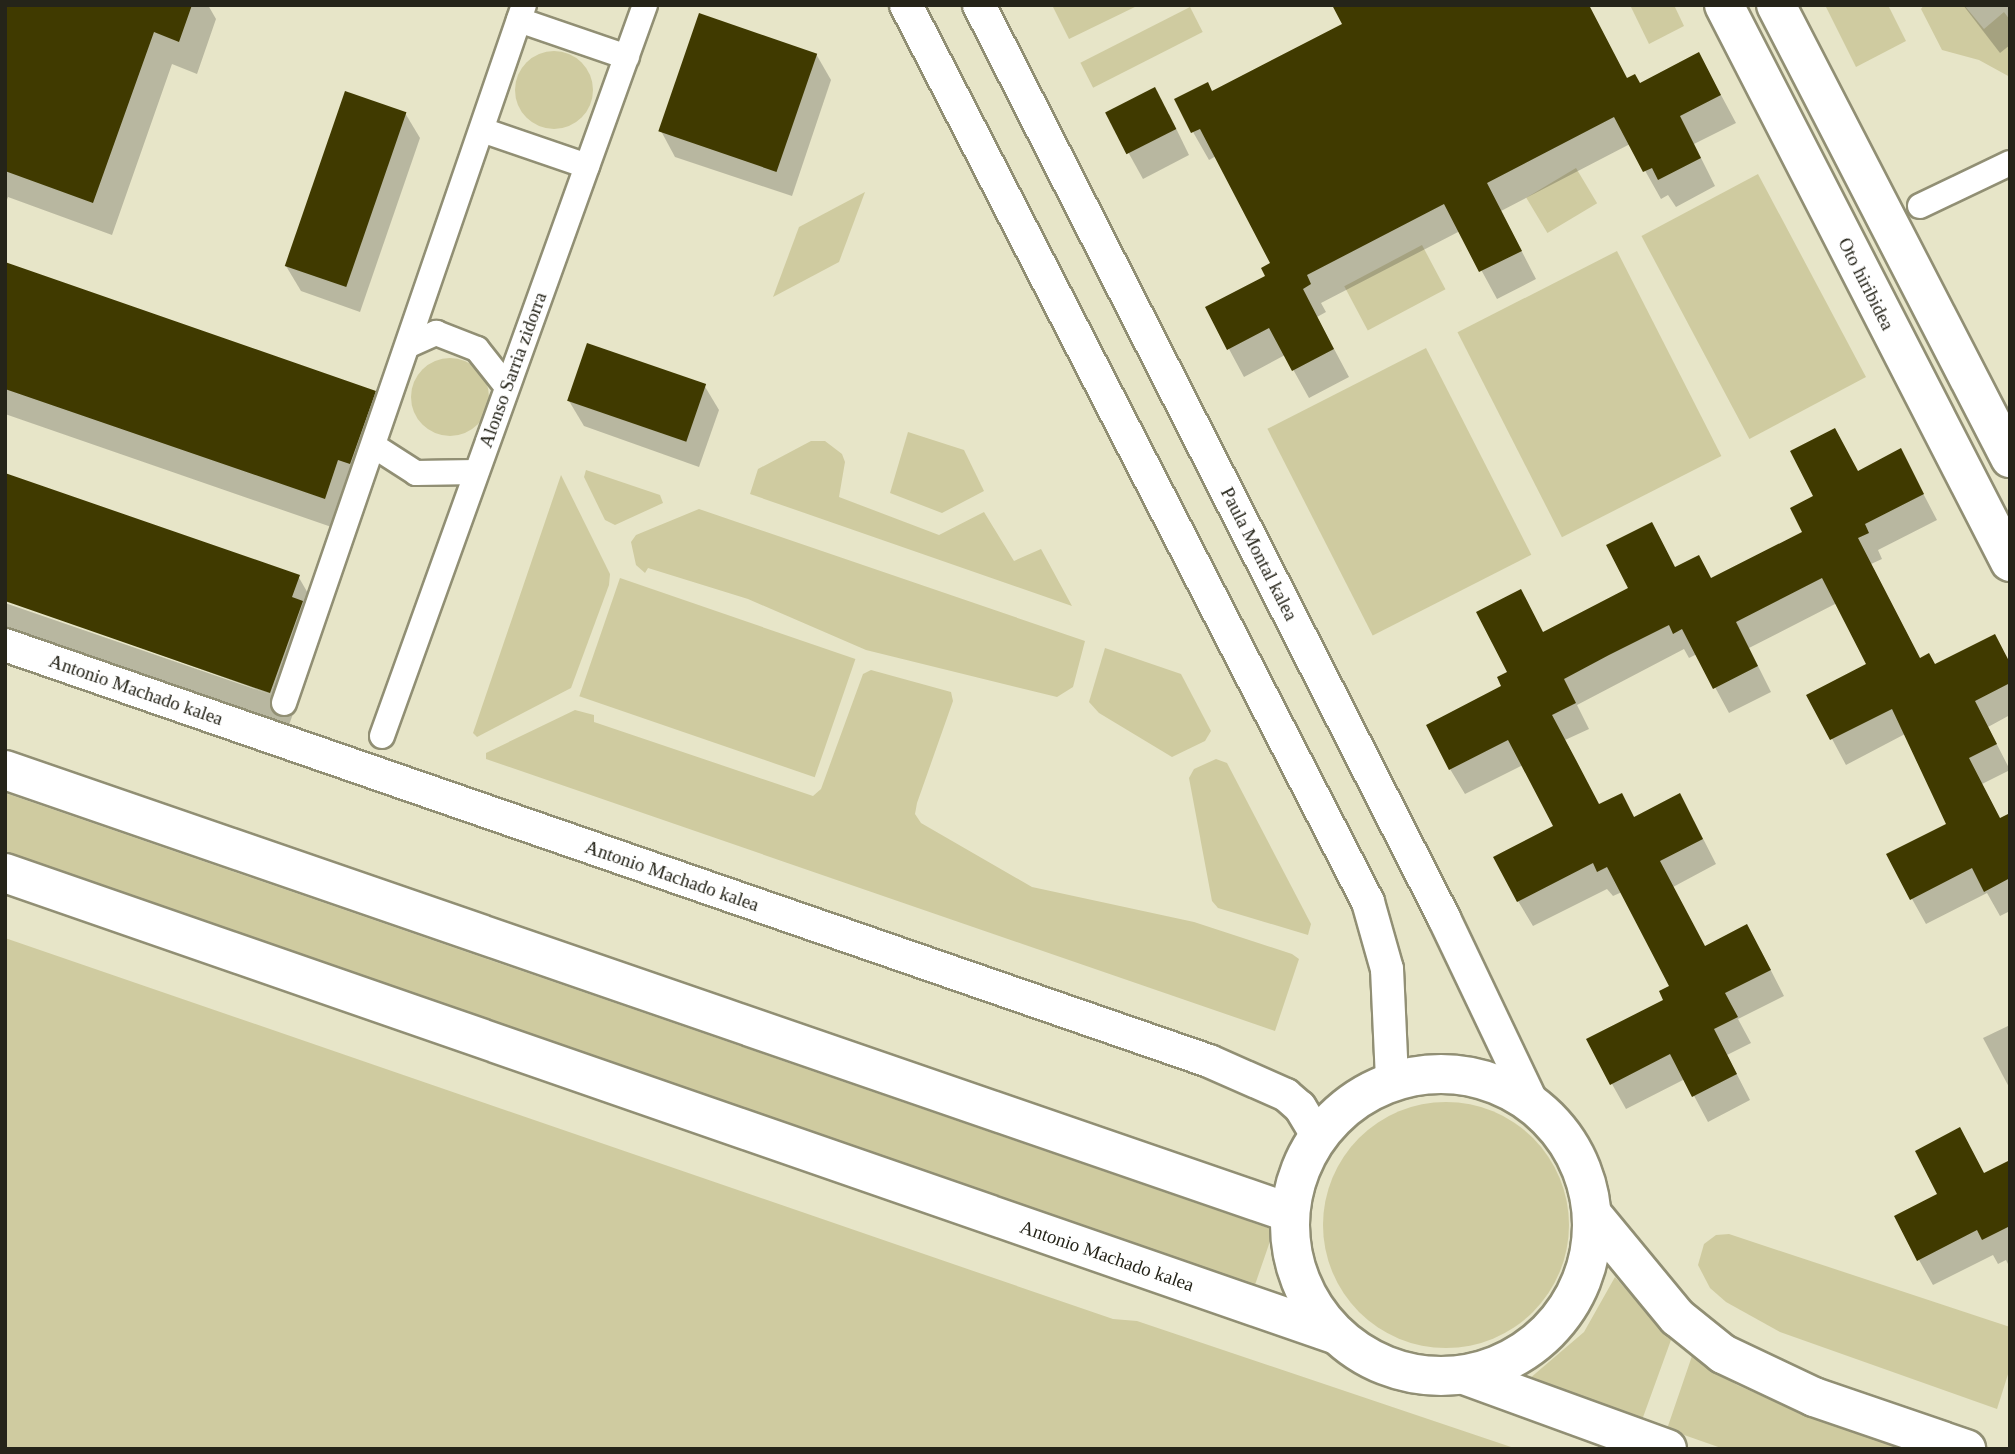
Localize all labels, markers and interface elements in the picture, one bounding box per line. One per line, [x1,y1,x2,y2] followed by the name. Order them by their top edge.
[1833,234,1899,334] street label: Oto hiribidea
[474,289,552,451] street label: Alonso Sarria zidorra
[1216,483,1302,625] street label: Paula Montal kalea
[46,650,226,730] street label: Antonio Machado kalea
[582,836,762,916] street label: Antonio Machado kalea
[1017,1216,1197,1296] street label: Antonio Machado kalea

